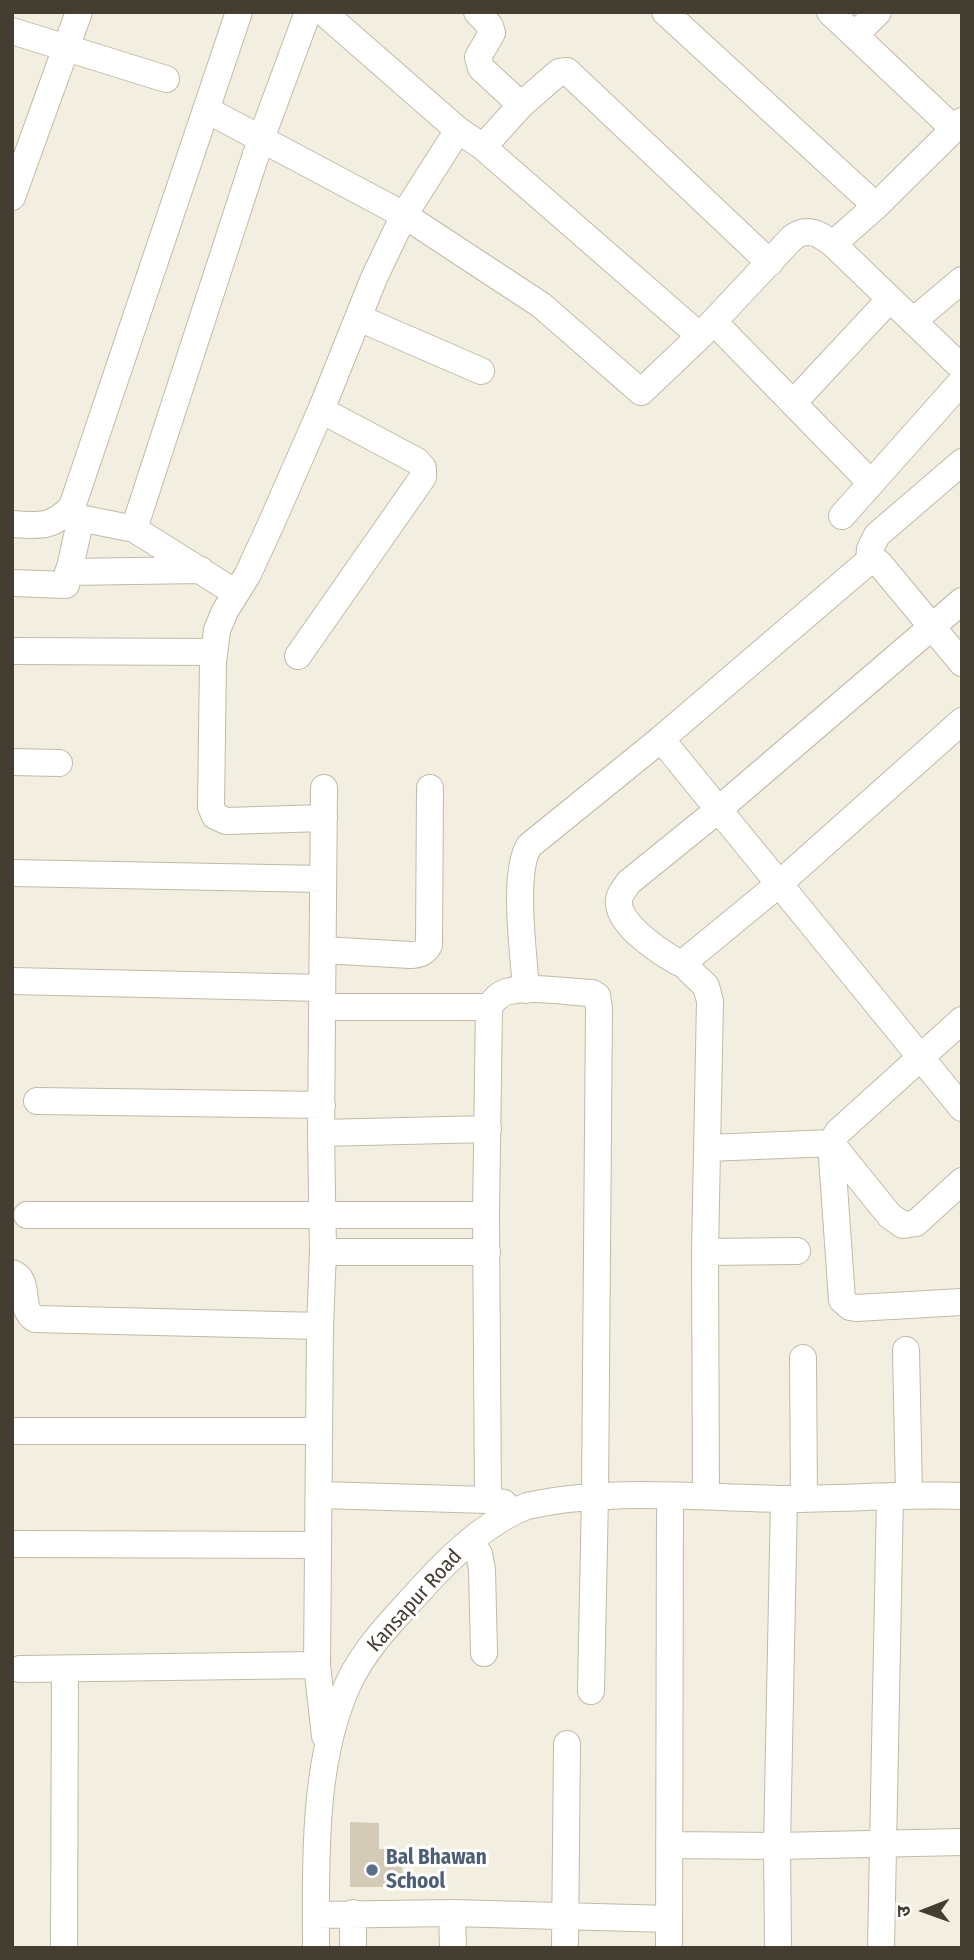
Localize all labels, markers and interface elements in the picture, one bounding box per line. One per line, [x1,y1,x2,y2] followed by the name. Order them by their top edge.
[362,1544,468,1658] street label: Kansapur Road
[386,1845,487,1895] place label: Bal Bhawan School
[364,1862,380,1878] marker: Bal Bhawan School
[890,1876,960,1946] north arrow
[892,1906,915,1917] text: उ

